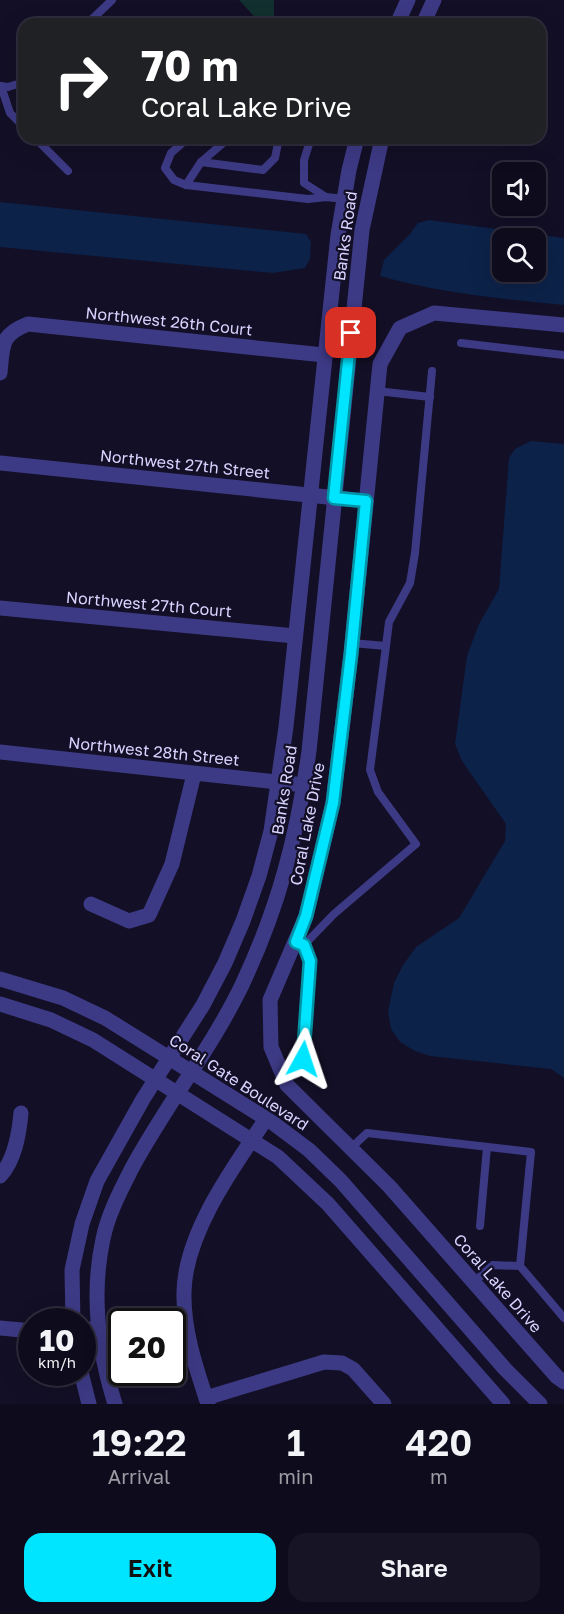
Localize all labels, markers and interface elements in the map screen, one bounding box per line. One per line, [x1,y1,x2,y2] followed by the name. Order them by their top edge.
[141,40,238,90] text: 70 m
[42,42,120,120] icon: right
[141,91,351,123] text: Coral Lake Drive
[492,162,546,282] map controls
[492,162,546,216] button: sound
[329,190,361,282] street label: Banks Road
[492,228,546,282] button: search
[85,302,253,340] street label: Northwest 26th Court
[325,307,376,358] pin
[334,316,367,349] icon: arrive
[99,445,271,483] street label: Northwest 27th Street
[65,587,233,621] street label: Northwest 27th Court
[67,732,241,770] street label: Northwest 28th Street
[267,744,301,836] street label: Banks Road
[285,761,329,887] street label: Coral Lake Drive
[271,1027,335,1091] position arrow
[166,1030,312,1134] street label: Coral Gate Boulevard
[450,1229,546,1337] street label: Coral Lake Drive
[108,1308,186,1386] speed limit sign: 20
[40,1322,74,1358] text: 10
[38,1353,76,1371] text: km/h
[92,1421,187,1464] text: 19:22
[287,1421,305,1464] text: 1
[405,1421,472,1464] text: 420
[108,1464,170,1488] text: Arrival
[278,1464,314,1488] text: min
[430,1464,448,1488] text: m
[24,1533,276,1602] button: Exit
[288,1533,540,1602] button: Share

